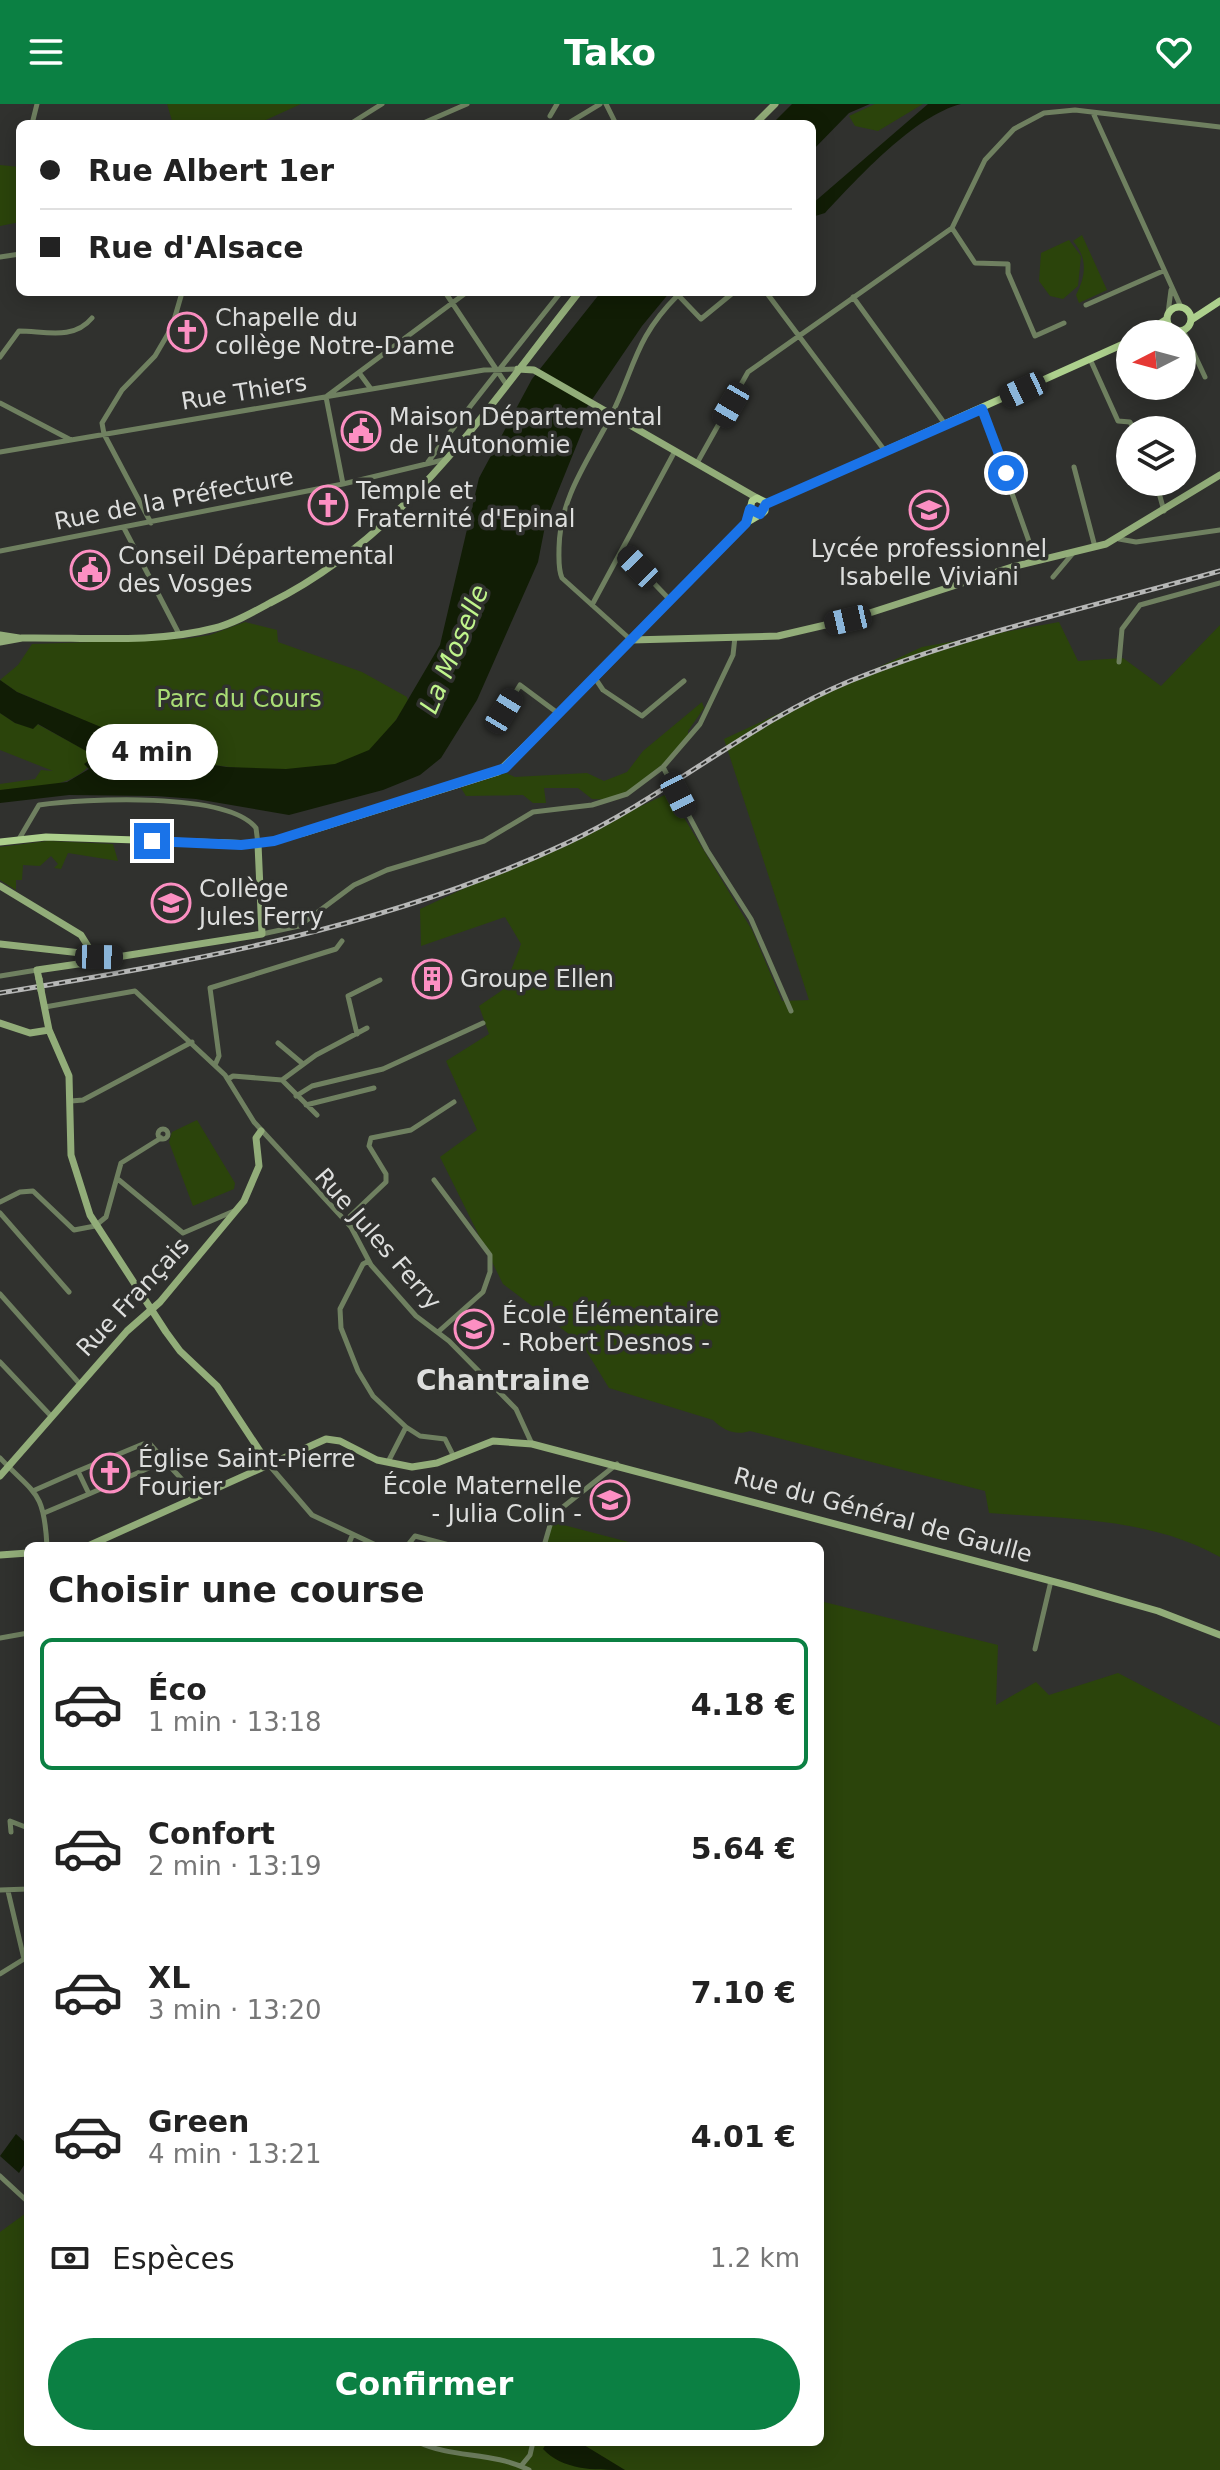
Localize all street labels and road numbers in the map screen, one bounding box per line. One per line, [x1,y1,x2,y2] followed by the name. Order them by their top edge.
[179,368,309,416] street label: Rue Thiers
[52,462,296,536] street label: Rue de la Préfecture
[309,1163,447,1315] street label: Rue Jules Ferry
[71,1232,195,1362] street label: Rue Français
[731,1462,1035,1568] street label: Rue du Général de Gaulle

